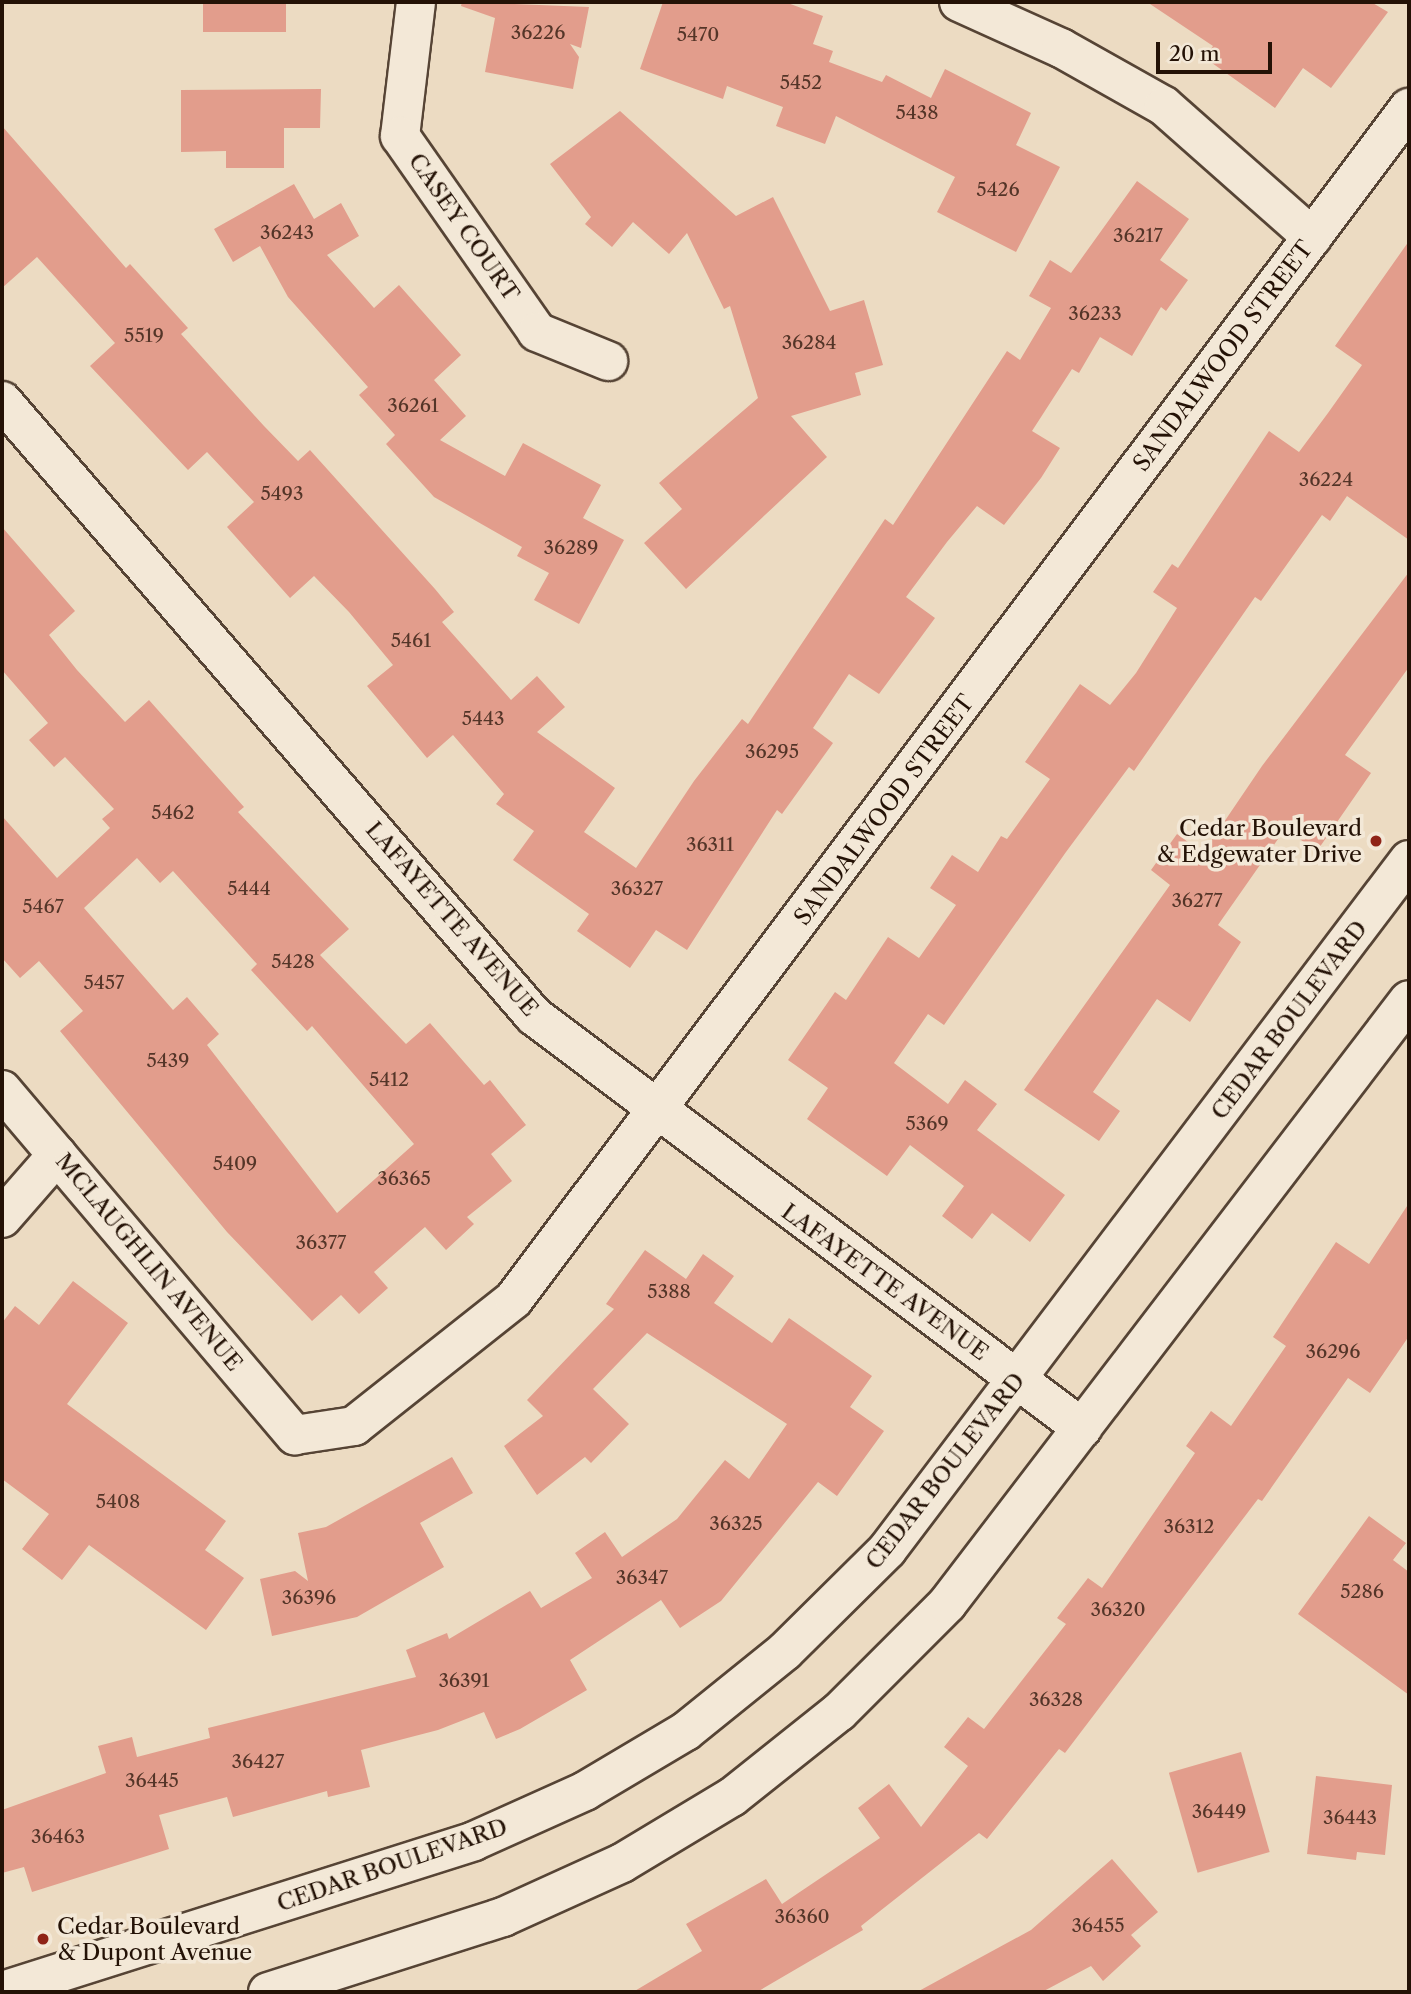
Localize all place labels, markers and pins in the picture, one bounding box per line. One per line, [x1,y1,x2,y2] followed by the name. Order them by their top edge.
[1156,814,1362,868] place label: Cedar Boulevard & Edgewater Drive
[1368,833,1384,849] marker: Cedar Boulevard & Edgewater Drive
[57,1912,253,1966] place label: Cedar Boulevard & Dupont Avenue
[35,1931,51,1947] marker: Cedar Boulevard & Dupont Avenue

